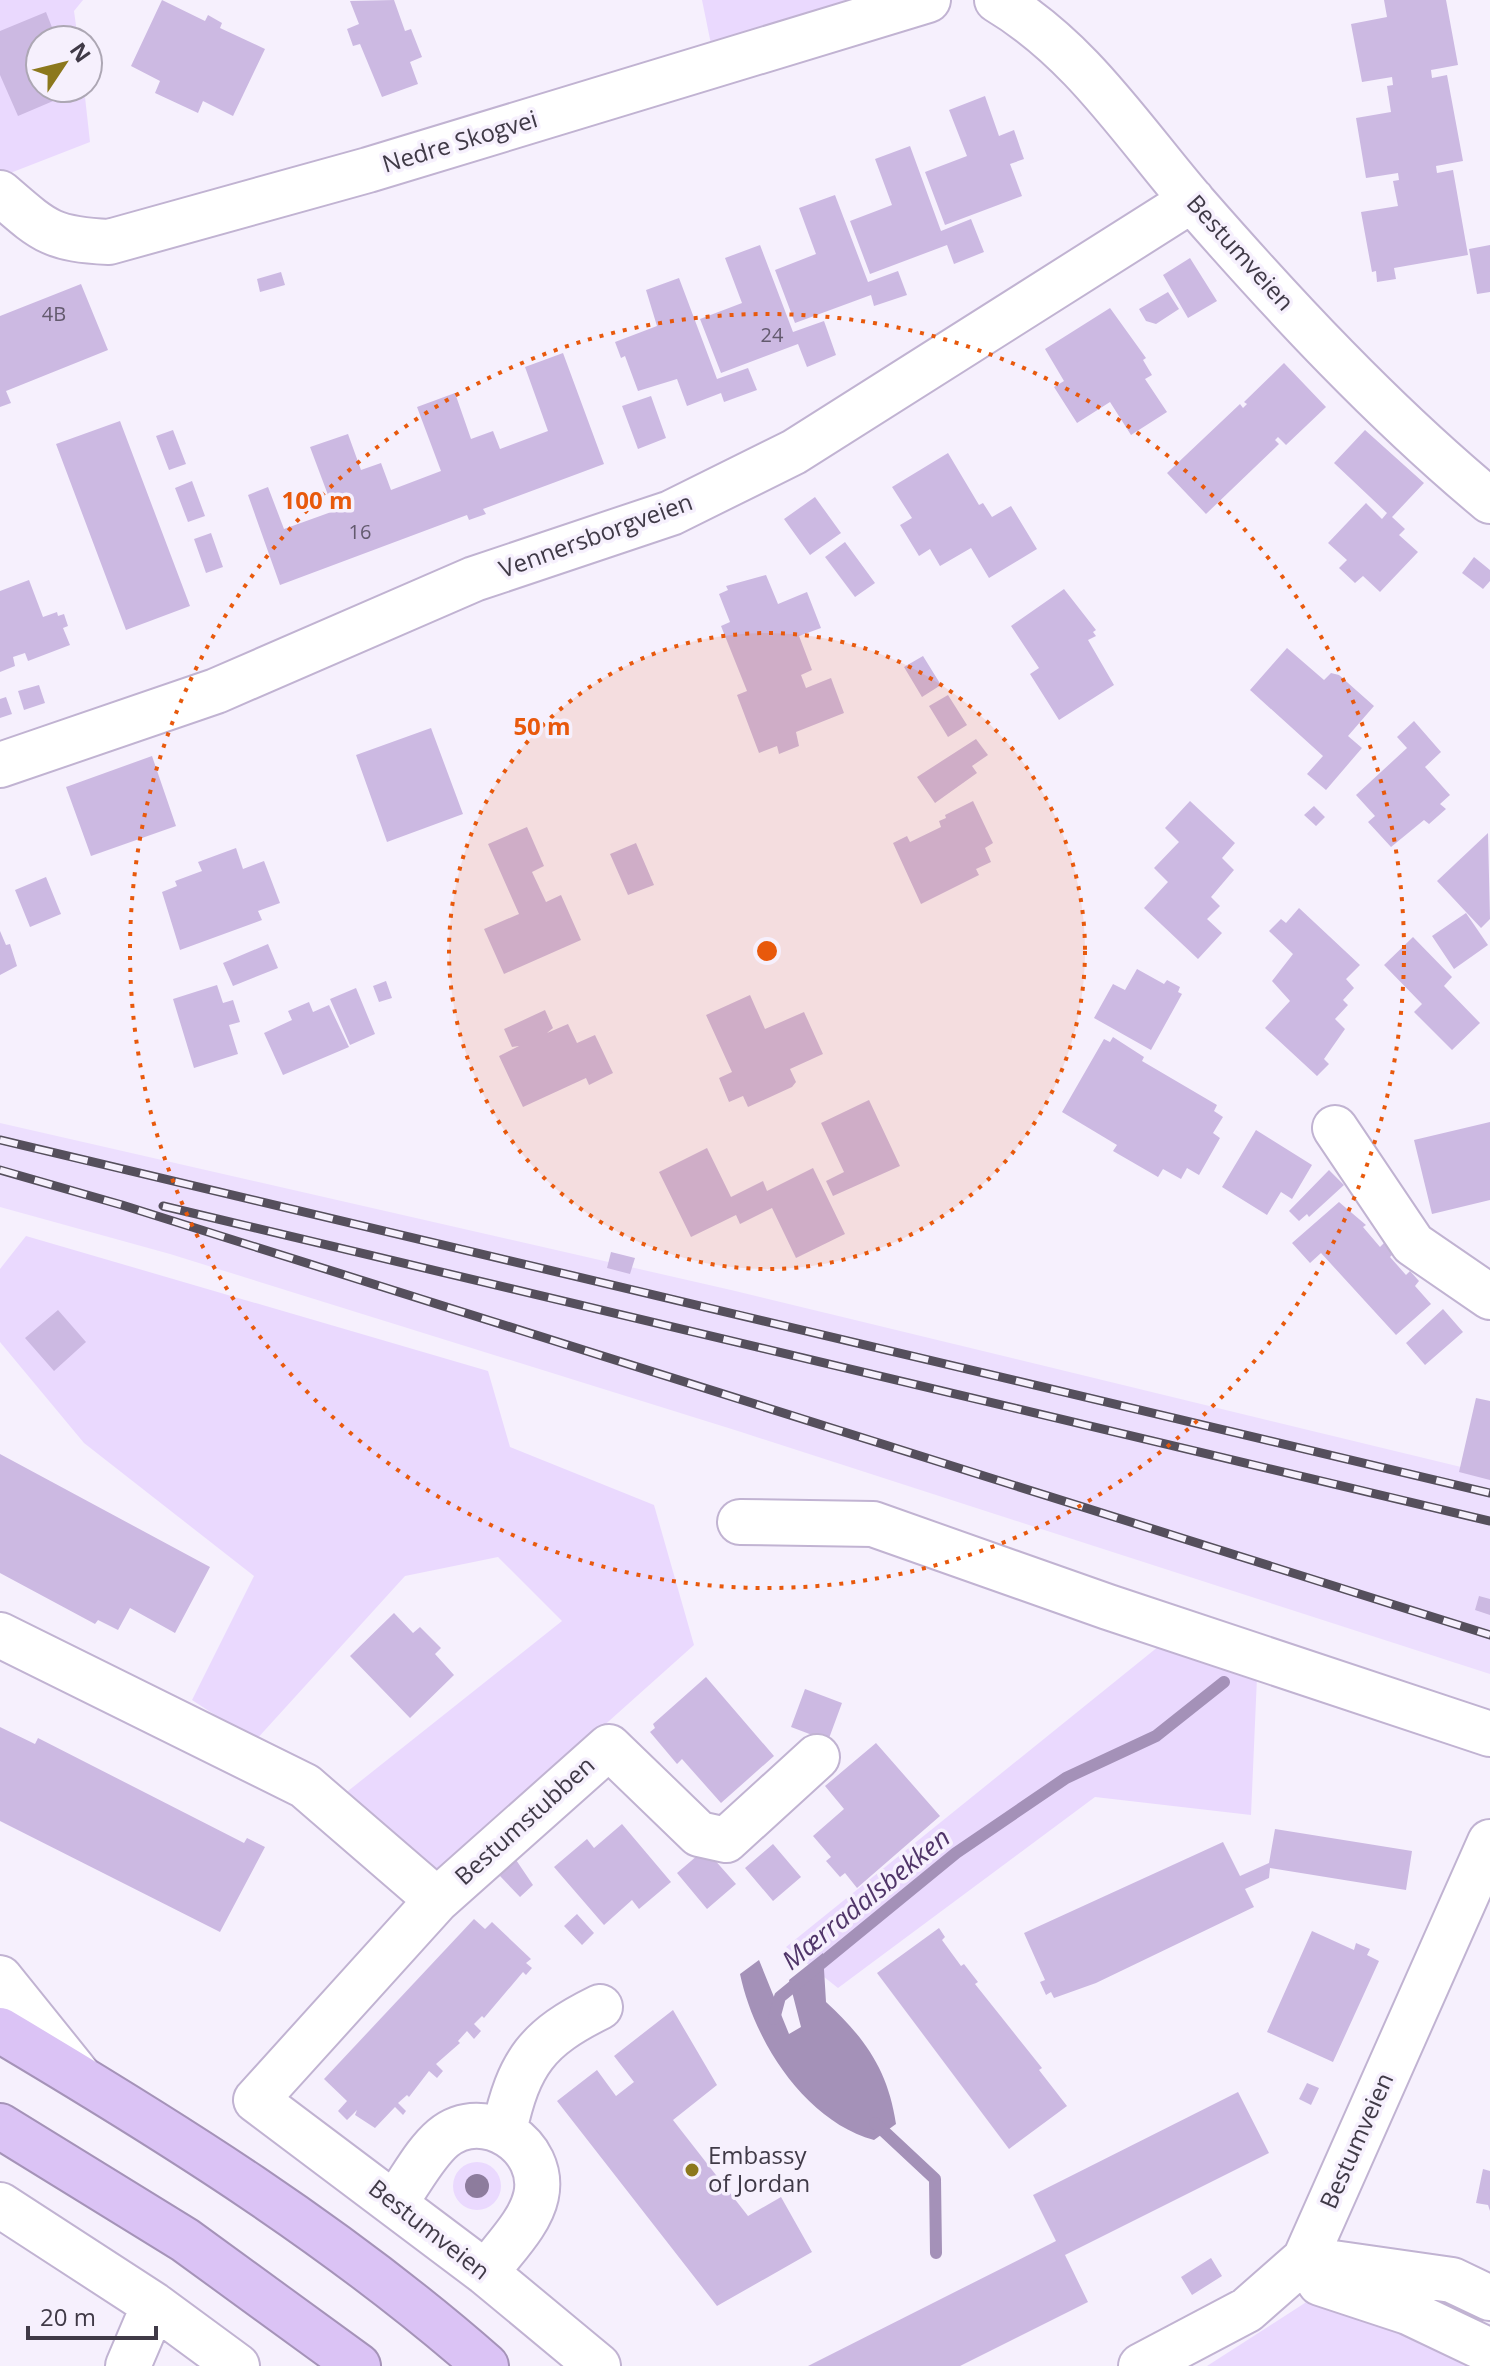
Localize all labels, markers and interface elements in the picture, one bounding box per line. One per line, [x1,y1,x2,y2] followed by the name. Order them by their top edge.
[24,24,104,104] north arrow
[64,36,99,68] text: N
[378,101,541,180] street label: Nedre Skogvei
[1180,187,1302,317] street label: Bestumveien
[42,300,66,327] house number: 4B
[761,321,784,348] house number: 24
[282,483,352,516] text: 100 m
[494,484,697,585] street label: Vennersborgveien
[349,518,371,545] house number: 16
[513,709,571,742] text: 50 m
[753,937,781,965] centre of rings
[447,1748,601,1892] street label: Bestumstubben
[774,1819,957,1977] water label: Mærradalsbekken
[1311,2067,1400,2214] street label: Bestumveien
[708,2138,810,2199] place label: Embassy of Jordan
[683,2161,701,2179] marker: Embassy of Jordan
[362,2171,497,2287] street label: Bestumveien
[28,2290,156,2340] scale bar
[40,2300,96,2333] text: 20 m

